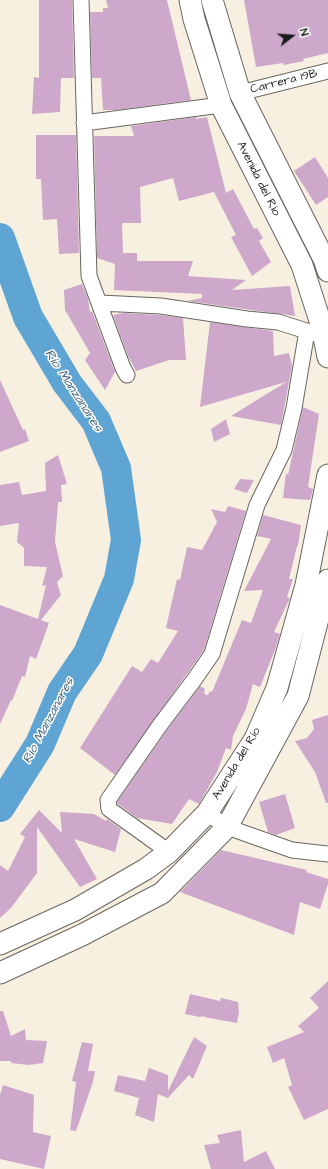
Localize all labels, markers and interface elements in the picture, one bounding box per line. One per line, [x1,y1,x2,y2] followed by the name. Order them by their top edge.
[272,16,312,56] north arrow
[296,27,312,38] text: N
[249,67,319,97] street label: Carrera 19B
[233,139,283,219] street label: Avenida del Río
[41,347,105,435] water label: Río Manzanares
[20,676,78,766] water label: Río Manzanares
[210,725,264,803] street label: Avenida del Río

